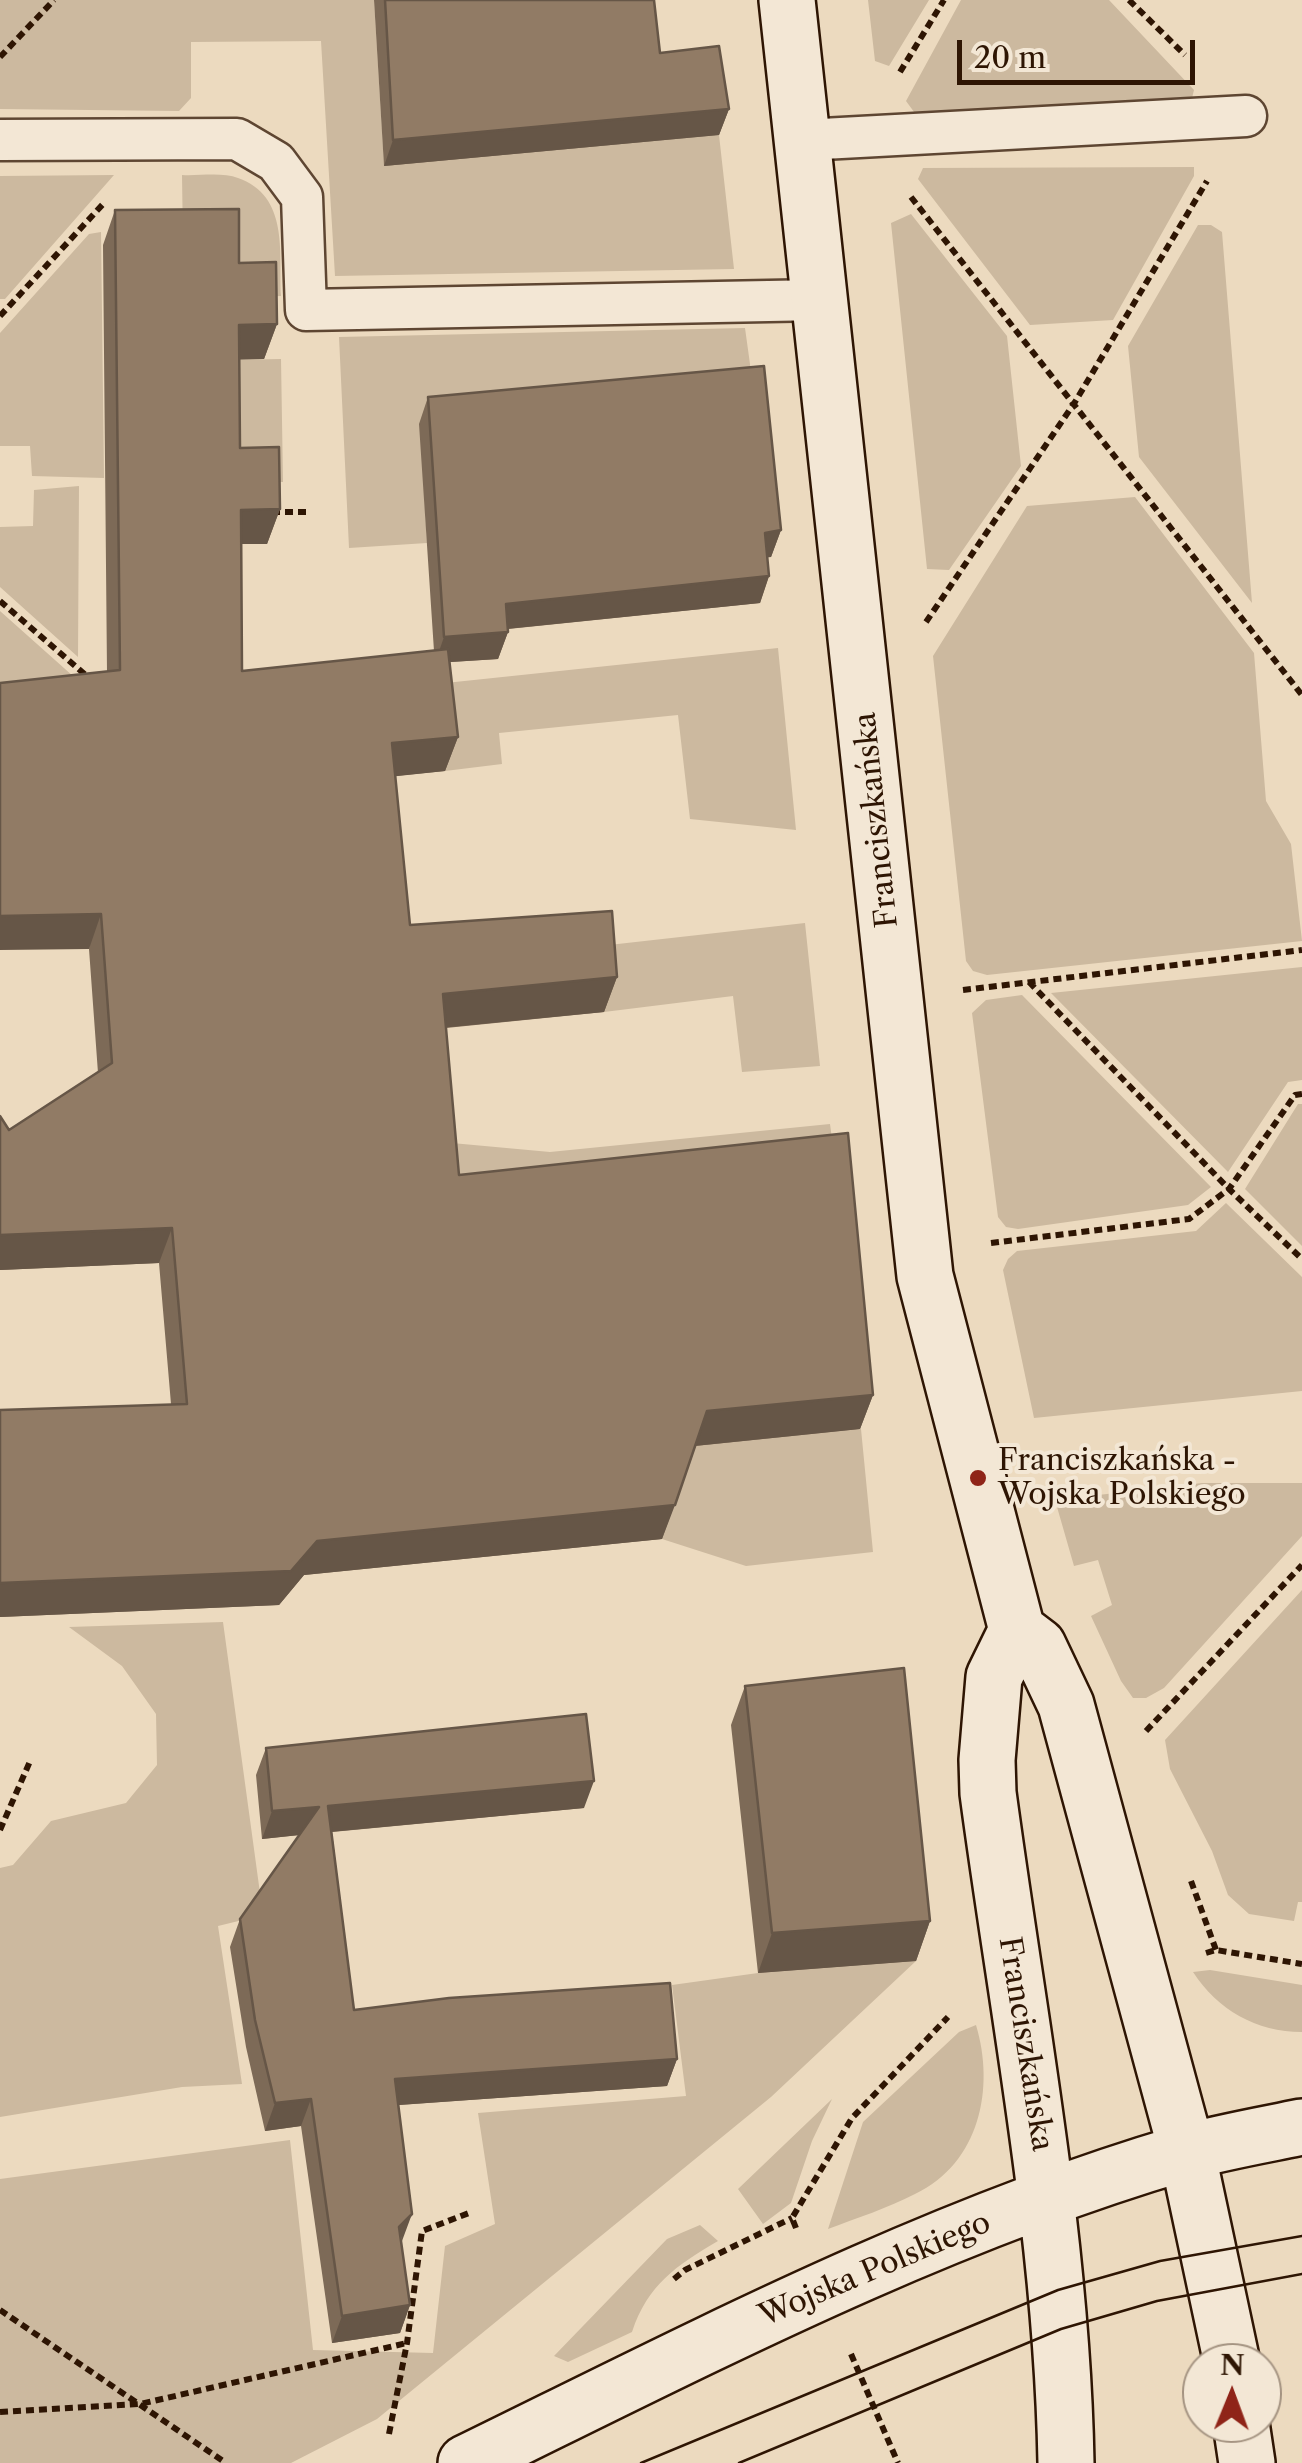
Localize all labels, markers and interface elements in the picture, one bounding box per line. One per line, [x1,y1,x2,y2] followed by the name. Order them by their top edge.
[962,20,1200,82] scale bar
[974,39,1046,76] text: 20 m
[848,710,906,930] street label: Franciszkańska
[998,1443,1246,1514] place label: Franciszkańska - Wojska Polskiego
[967,1467,989,1489] marker: Franciszkańska - Wojska Polskiego
[990,1934,1060,2154] street label: Franciszkańska
[754,2205,996,2335] street label: Wojska Polskiego
[1182,2343,1282,2443] north arrow
[1220,2348,1245,2382] text: N

